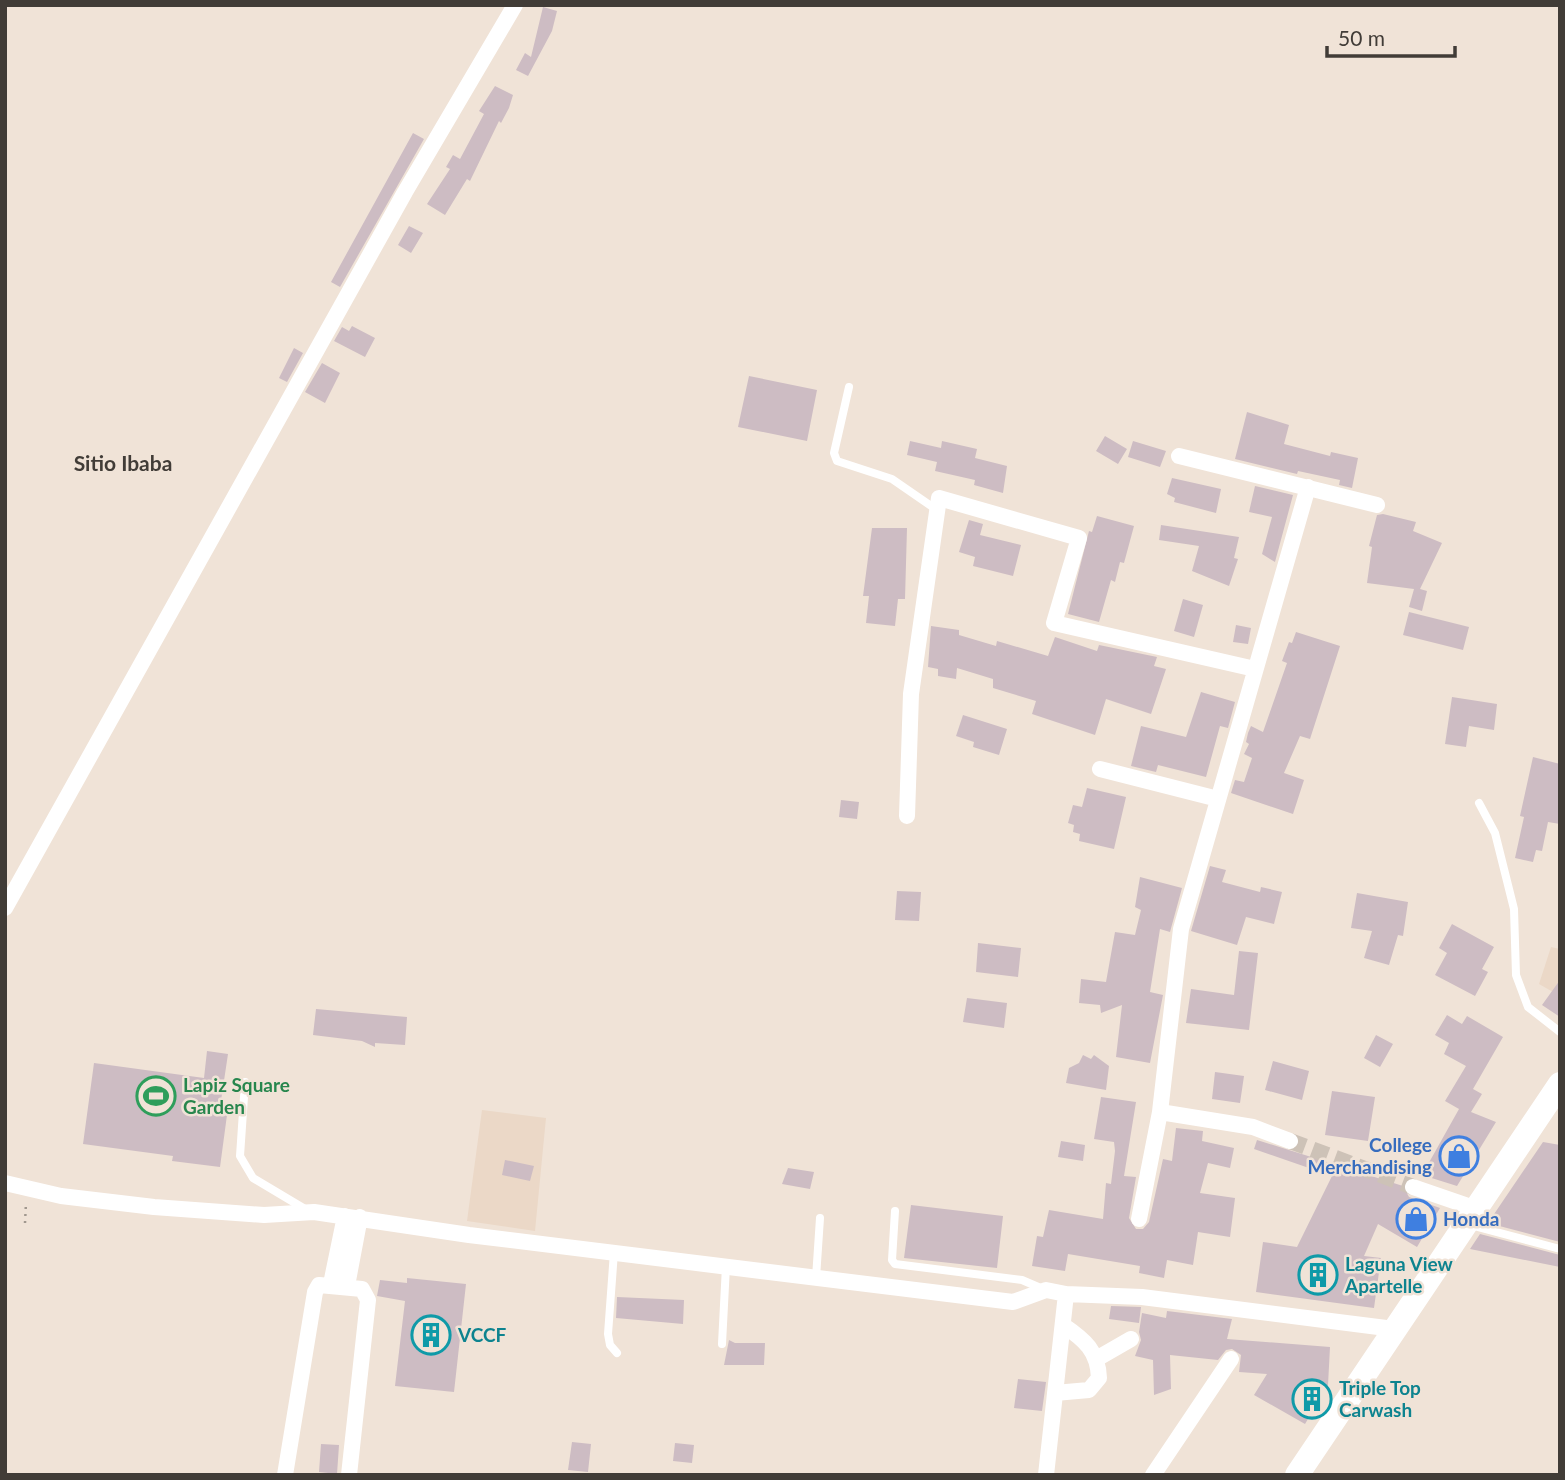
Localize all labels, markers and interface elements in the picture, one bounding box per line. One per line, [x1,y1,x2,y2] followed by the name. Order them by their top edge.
[1327,14,1455,58] scale bar
[1338,25,1385,50] text: 50 m
[74,450,172,475] district label: Sitio Ibaba
[183,1073,290,1118] place label: Lapiz Square Garden
[135,1075,177,1117] sports icon: Lapiz Square Garden
[1308,1133,1432,1178] place label: College Merchandising
[1438,1135,1480,1177] shop icon: College Merchandising
[1395,1198,1437,1240] shop icon: Honda
[1443,1207,1499,1230] place label: Honda
[1344,1252,1454,1297] place label: Laguna View Apartelle
[1297,1254,1339,1296] building icon: Laguna View Apartelle
[410,1314,452,1356] building icon: VCCF
[457,1323,507,1346] place label: VCCF
[1339,1376,1421,1421] place label: Triple Top Carwash
[1291,1378,1333,1420] building icon: Triple Top Carwash

